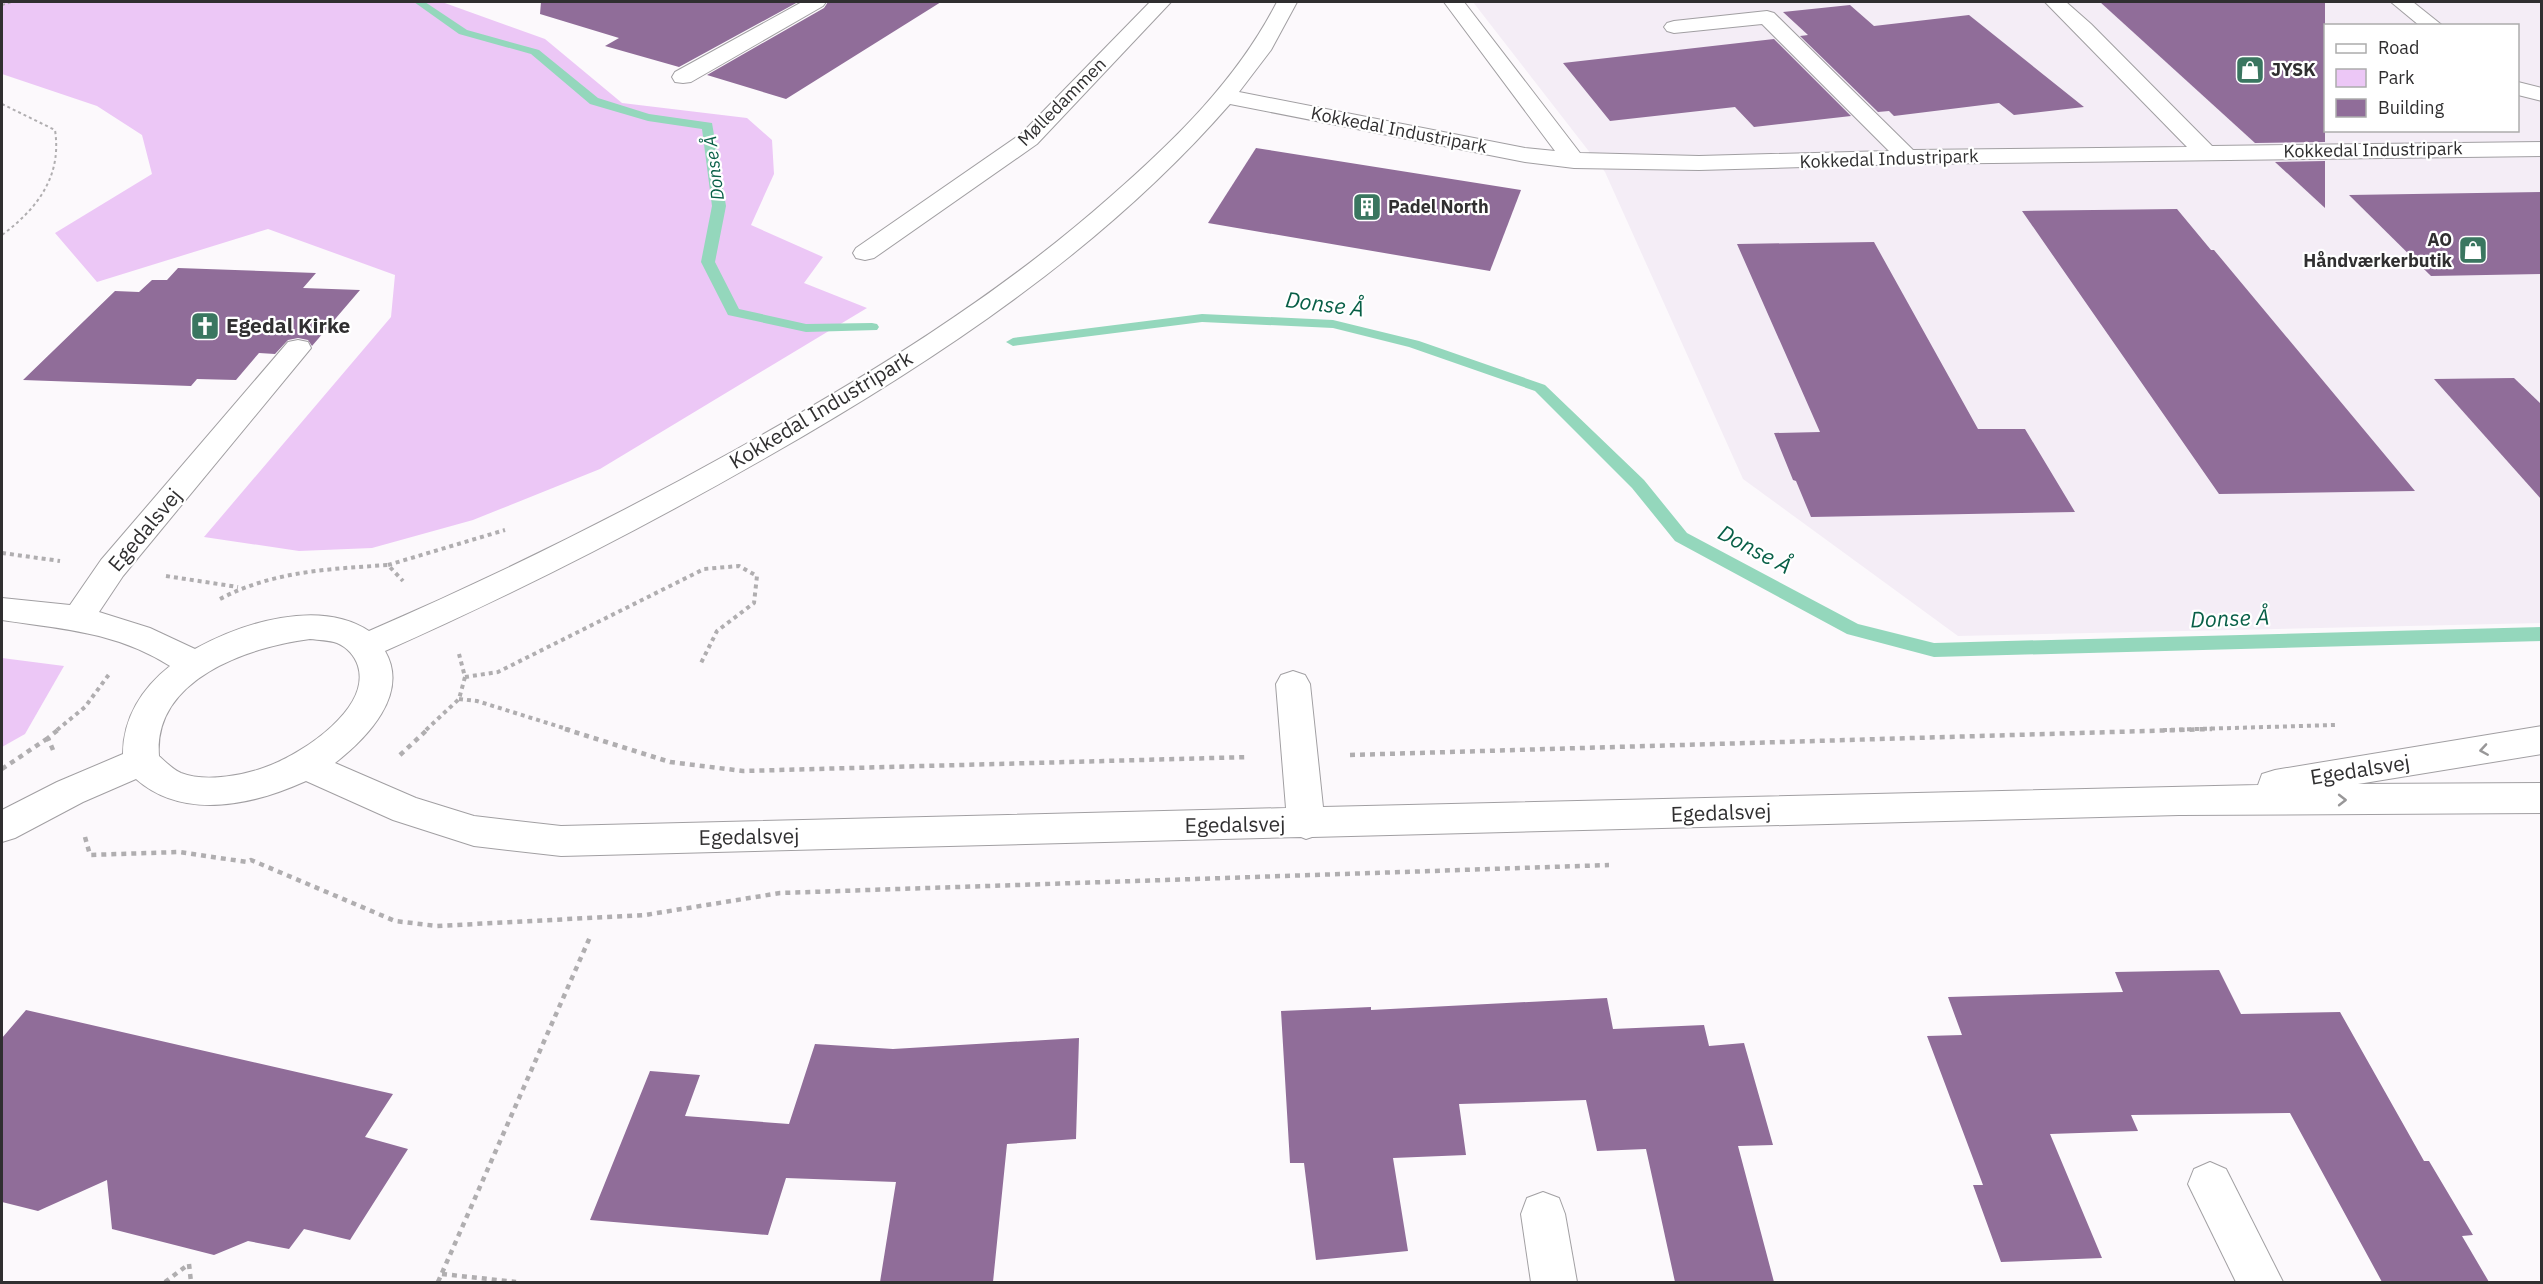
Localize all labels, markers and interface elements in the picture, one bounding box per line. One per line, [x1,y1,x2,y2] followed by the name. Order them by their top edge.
[2324,24,2519,132] legend
[2378,36,2419,59] text: Road
[1012,52,1111,151] street label: Mølledammen
[2234,54,2266,86] shop icon: JYSK
[2271,58,2316,81] place label: JYSK
[2378,66,2415,89] text: Park
[2378,96,2445,119] text: Building
[1309,101,1490,158] street label: Kokkedal Industripark
[697,134,729,202] water label: Donse Å
[2283,136,2463,163] street label: Kokkedal Industripark
[1799,144,1979,173] street label: Kokkedal Industripark
[1351,191,1383,223] building icon: Padel North
[1388,195,1489,218] place label: Padel North
[2303,228,2453,272] place label: AO Håndværkerbutik
[2457,234,2489,266] shop icon: AO Håndværkerbutik
[1284,284,1366,323] water label: Donse Å
[189,310,221,342] church icon: Egedal Kirke
[226,311,351,339] place label: Egedal Kirke
[724,343,917,475] street label: Kokkedal Industripark
[101,482,187,577] street label: Egedalsvej
[1713,517,1797,580] water label: Donse Å
[2190,602,2270,633] water label: Donse Å
[2479,743,2489,756] one-way arrow
[2308,747,2412,791] street label: Egedalsvej
[2338,794,2347,806] one-way arrow
[1670,796,1772,828] street label: Egedalsvej
[1184,809,1286,839] street label: Egedalsvej
[698,821,800,851] street label: Egedalsvej

